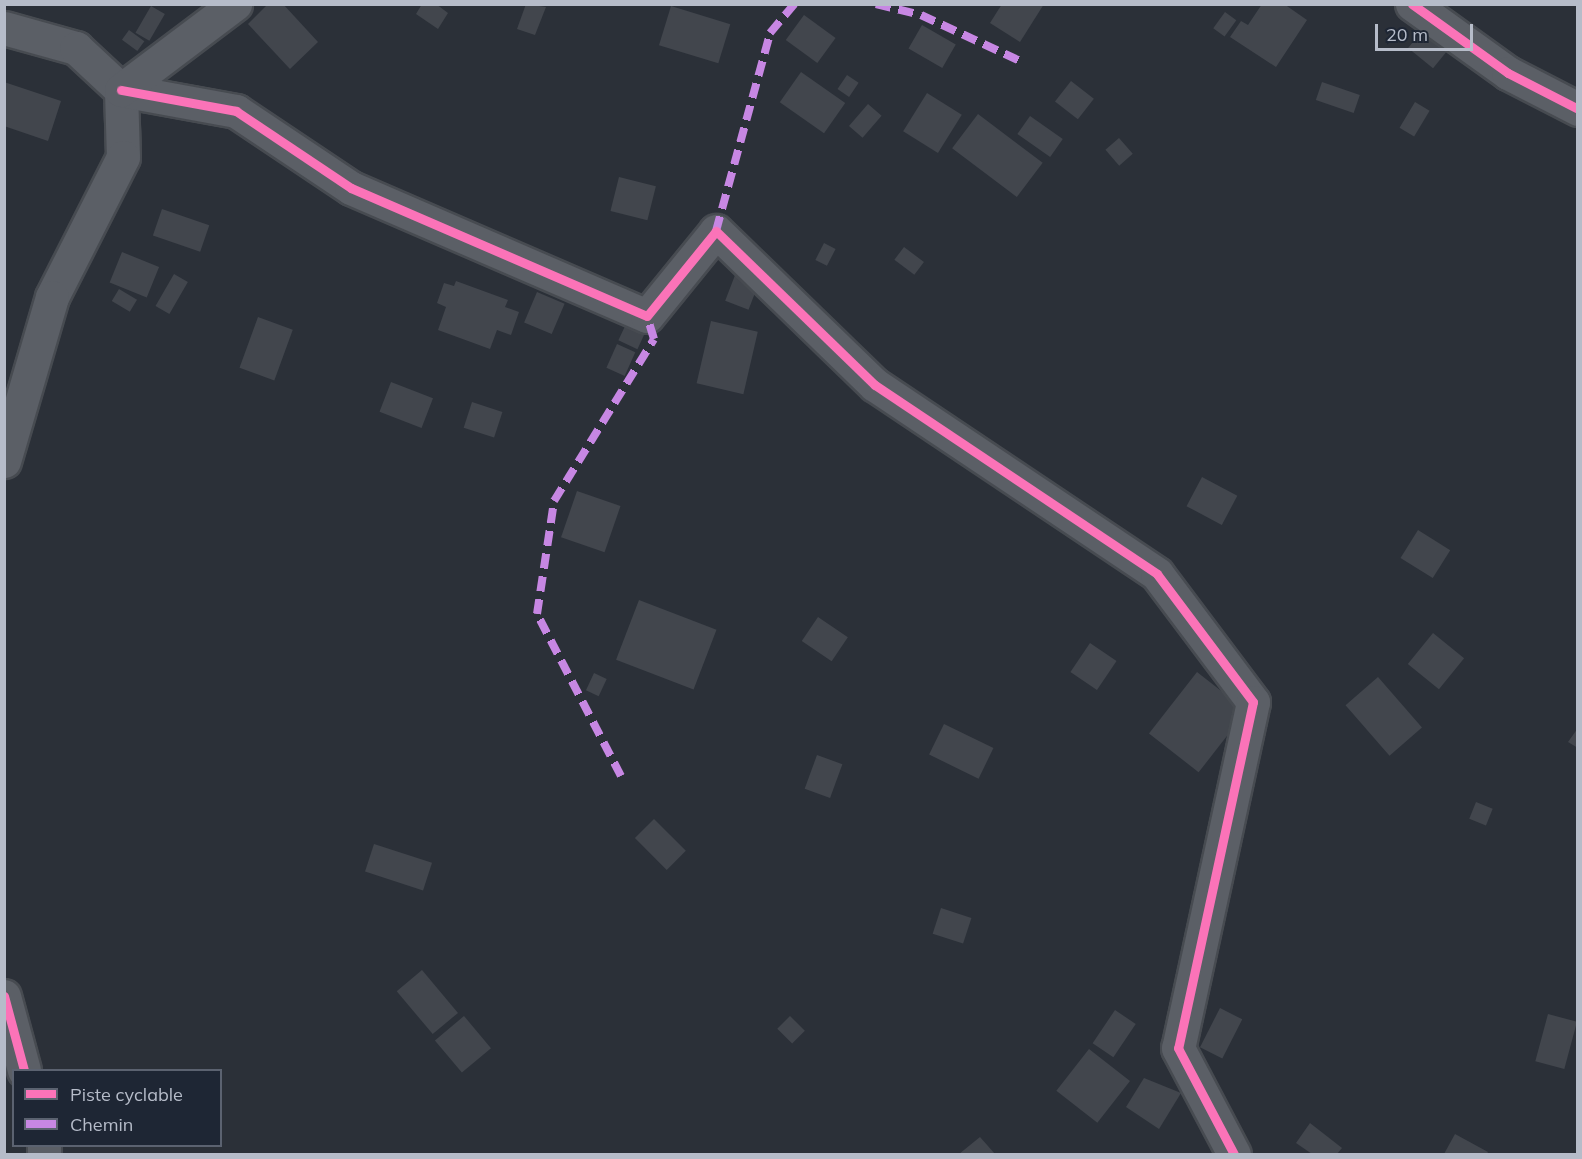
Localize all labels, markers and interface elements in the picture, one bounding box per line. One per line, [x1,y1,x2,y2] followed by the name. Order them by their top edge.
[1378,12,1476,50] scale bar
[1386,23,1428,46] text: 20 m
[12,1069,222,1147] legend
[70,1083,183,1106] text: Piste cyclable
[70,1113,133,1136] text: Chemin

